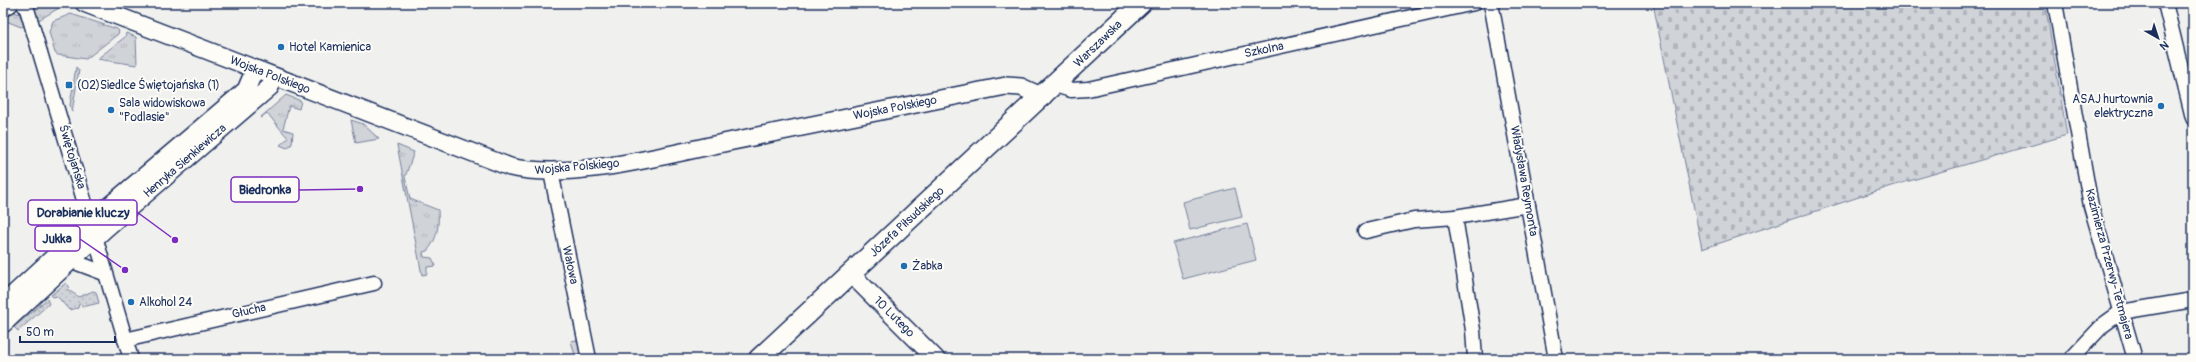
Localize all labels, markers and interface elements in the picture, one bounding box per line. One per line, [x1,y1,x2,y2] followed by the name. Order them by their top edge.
[1071,17,1126,71] street label: Warszawska
[2138,18,2178,58] north arrow
[1243,38,1285,61] street label: Szkolna
[2157,38,2171,53] text: N
[289,40,372,55] place label: Hotel Kamienica
[276,42,286,52] marker: Hotel Kamienica
[228,53,313,97] street label: Wojska Polskiego
[77,77,220,93] place label: (02)Siedlce Świętojańska (1)
[64,80,74,90] marker: (02)Siedlce Świętojańska (1)
[852,92,939,123] street label: Wojska Polskiego
[2072,92,2153,121] place label: ASAJ hurtownia elektryczna
[119,96,206,125] place label: Sala widowiskowa "Podlasie"
[2156,101,2166,111] marker: ASAJ hurtownia elektryczna
[106,105,116,115] marker: Sala widowiskowa "Podlasie"
[140,121,230,201] street label: Henryka Sienkiewicza
[55,123,90,191] street label: Świętojańska
[1507,125,1541,238] street label: Władysława Reymonta
[534,156,620,178] street label: Wojska Polskiego
[231,177,299,202] callout: Biedronka
[239,182,291,198] text: Biedronka
[867,183,948,260] street label: Józefa Piłsudskiego
[2082,187,2136,341] street label: Kazimierza Przerwy-Tetmajera
[28,200,137,225] callout: Dorabianie kluczy
[36,205,130,221] text: Dorabianie kluczy
[35,226,80,251] callout: Jukka
[42,231,72,247] text: Jukka
[559,244,581,286] street label: Wałowa
[912,258,943,274] place label: Żabka
[899,261,909,271] marker: Żabka
[870,293,918,341] street label: 10 Lutego
[139,295,192,310] place label: Alkohol 24
[126,297,136,307] marker: Alkohol 24
[231,300,268,322] street label: Głucha
[20,318,115,344] scale bar
[26,325,54,340] text: 50 m

